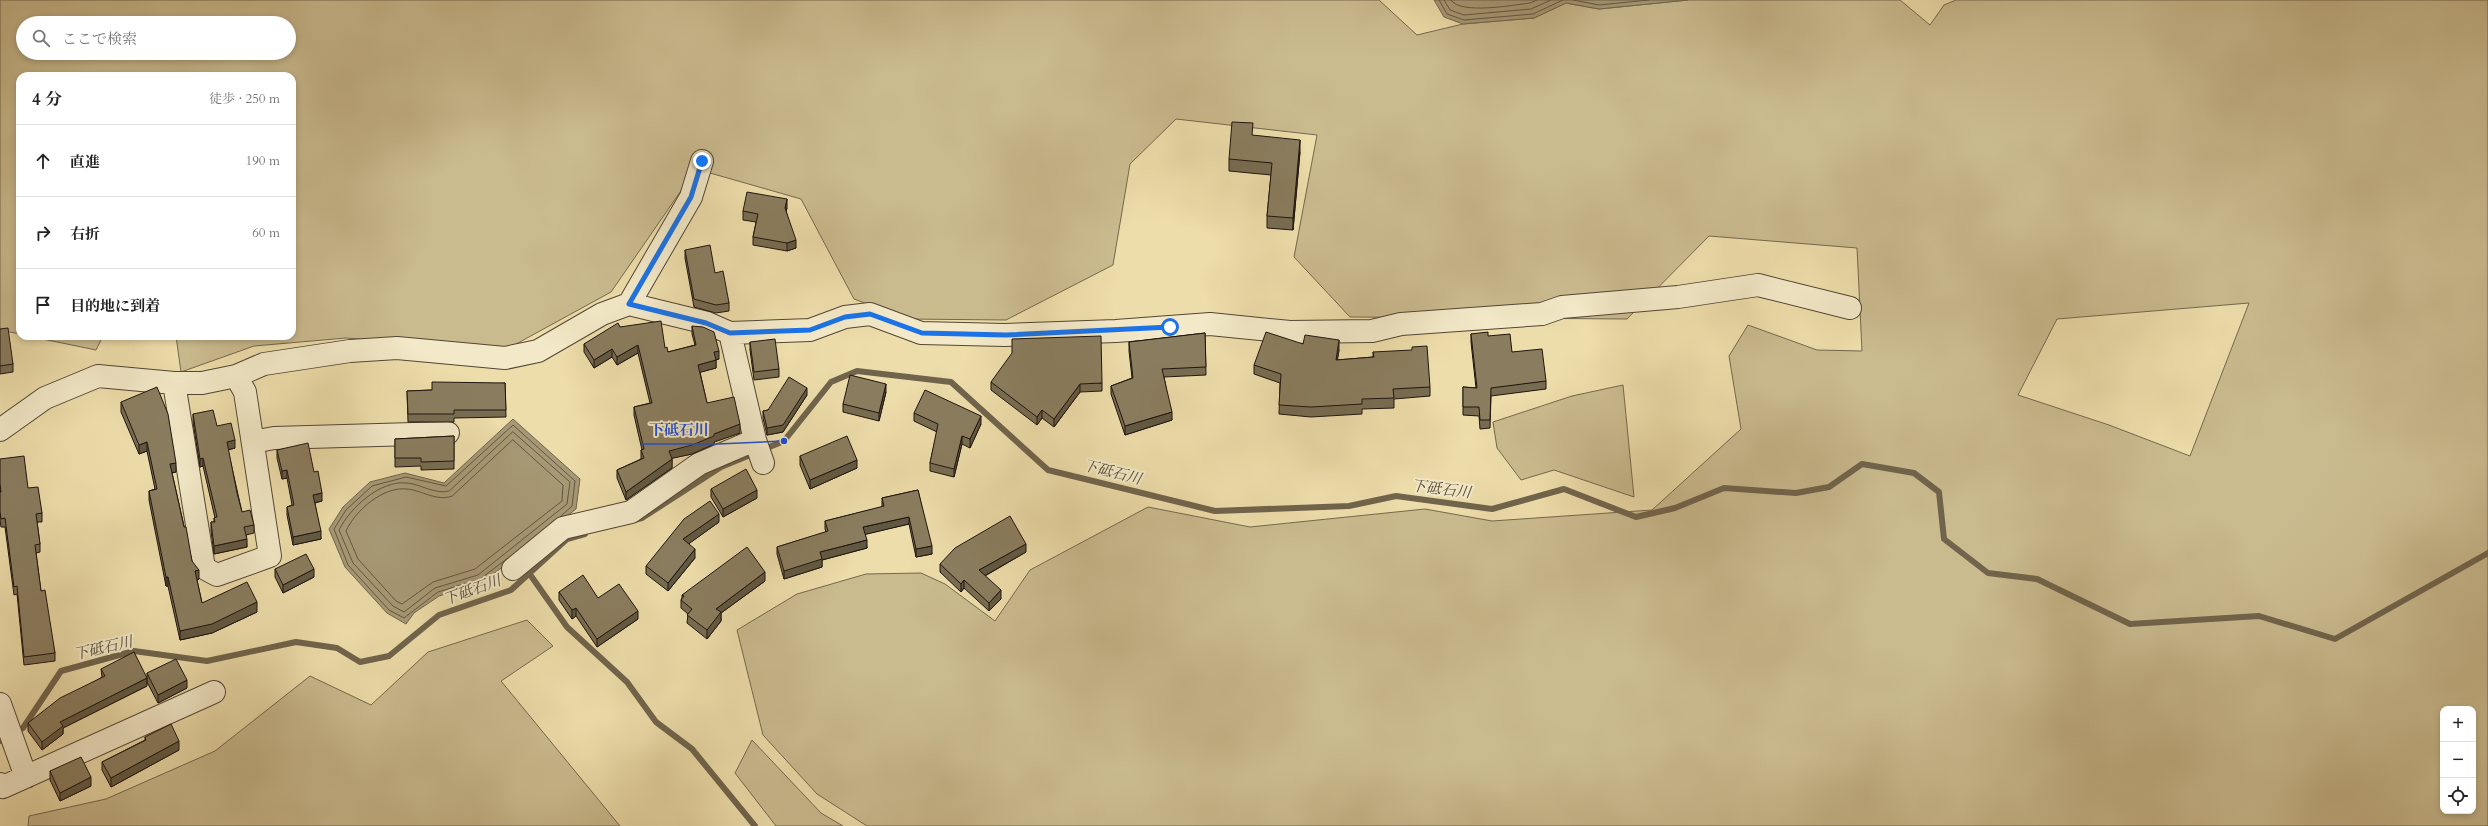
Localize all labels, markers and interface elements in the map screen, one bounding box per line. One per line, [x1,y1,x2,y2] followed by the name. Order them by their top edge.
[16,16,296,60] search box
[30,27,52,49] icon: search
[62,29,137,49] text: ここで検索
[32,88,62,111] text: 4 分
[209,90,280,108] text: 徒歩 · 250 m
[32,150,54,172] icon: ahead
[70,152,100,172] text: 直進
[246,152,280,170] text: 190 m
[693,152,711,170] route end
[32,222,54,244] icon: right
[70,224,100,244] text: 右折
[252,224,280,242] text: 60 m
[32,294,54,316] icon: arrive
[70,296,160,316] text: 目的地に到着
[1161,318,1179,336] route start
[641,417,717,444] callout: 下砥石川
[649,420,709,440] text: 下砥石川
[1080,455,1145,489] water label: 下砥石川
[1410,475,1474,503] water label: 下砥石川
[440,570,505,610] water label: 下砥石川
[72,631,136,664] water label: 下砥石川
[2440,706,2476,814] map controls
[2440,706,2476,742] button: +
[2440,742,2476,778] button: −
[2440,778,2476,814] button: locate

